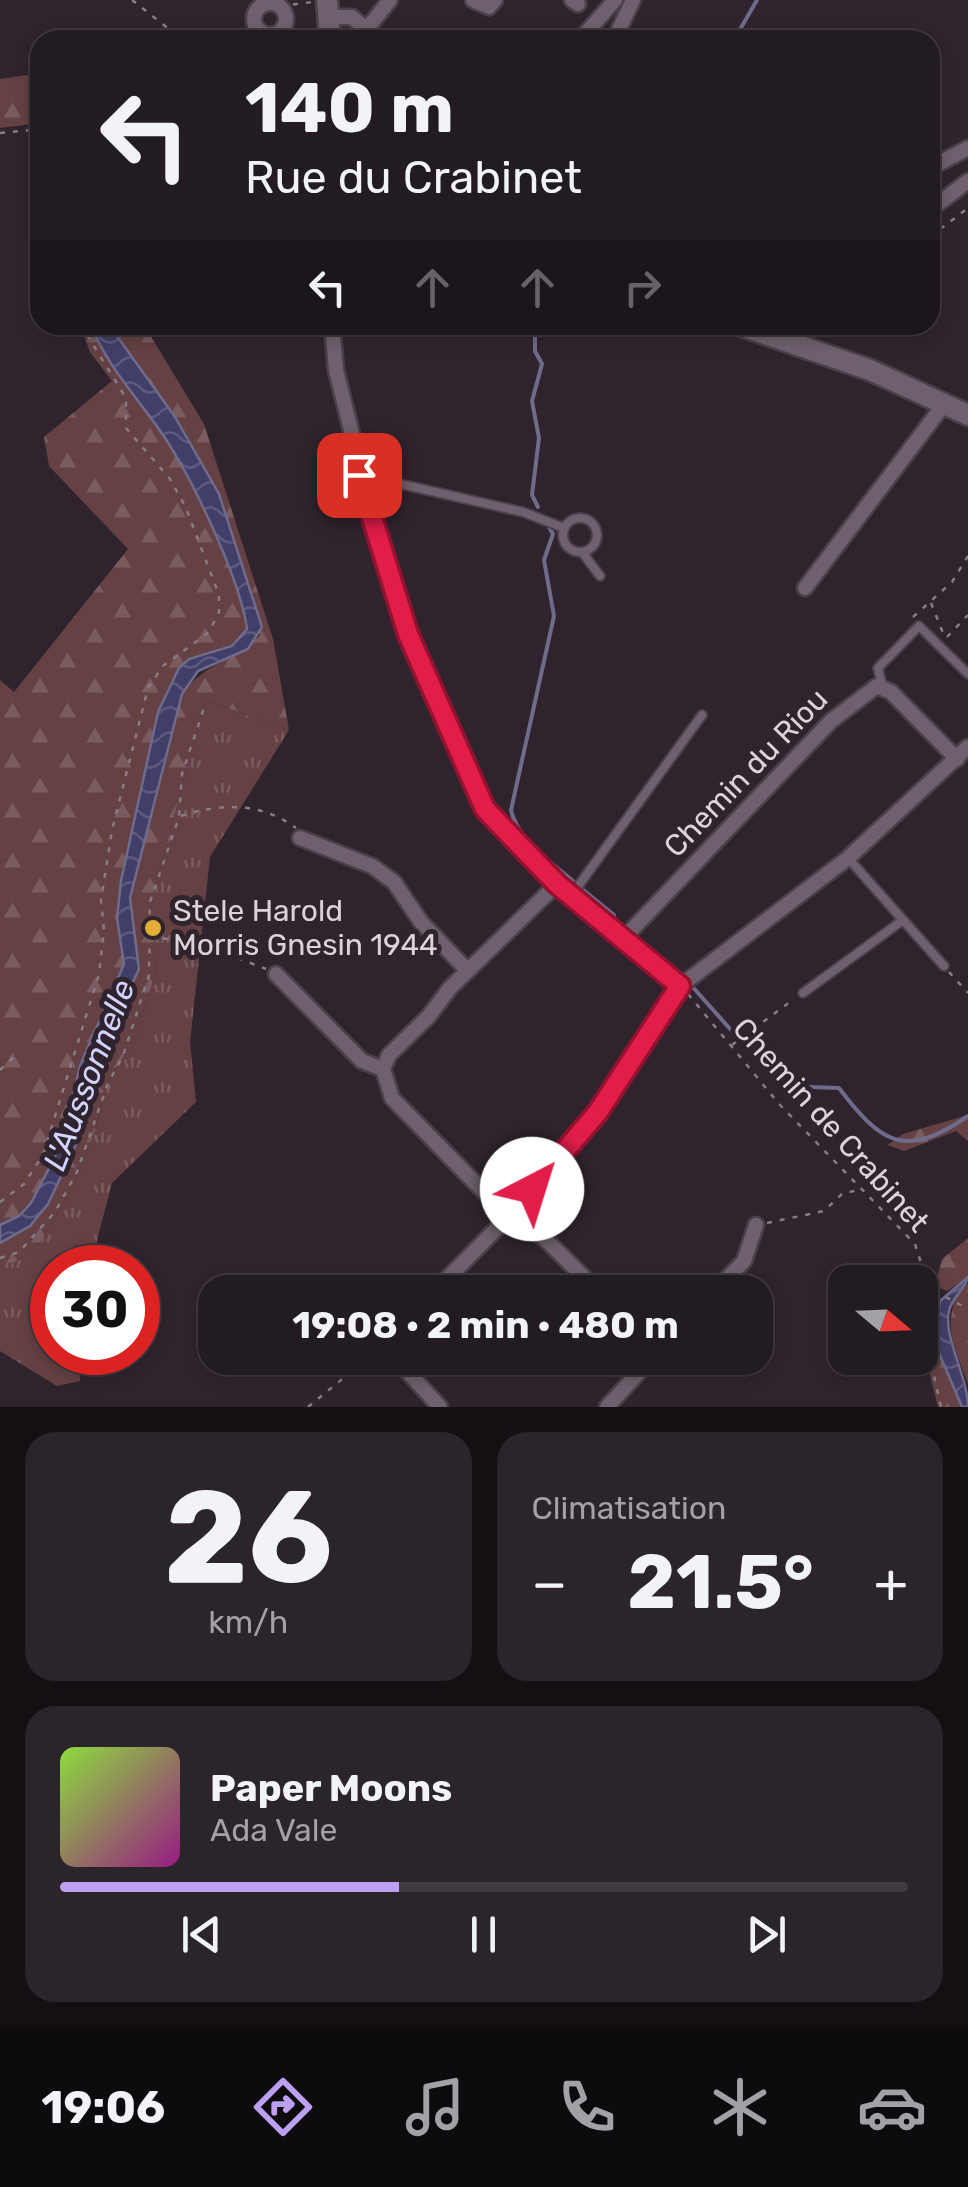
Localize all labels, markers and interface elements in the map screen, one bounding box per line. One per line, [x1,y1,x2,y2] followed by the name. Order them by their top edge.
[245,67,454,150] text: 140 m
[80,70,210,200] icon: left
[245,151,582,204] text: Rue du Crabinet
[300,260,355,315] icon: left
[405,260,460,315] icon: ahead
[510,260,565,315] icon: ahead
[615,260,670,315] icon: right
[317,433,402,518] pin
[332,448,387,503] icon: arrive
[657,681,835,865] street label: Chemin du Riou
[173,893,438,963] place label: Stele Harold Morris Gnesin 1944
[142,917,164,939] marker: Stele Harold Morris Gnesin 1944
[35,974,143,1176] water label: L'Aussonnelle
[725,1010,937,1240] street label: Chemin de Crabinet
[480,1137,584,1241] position arrow
[30,1245,160,1375] speed limit sign: 30
[828,1265,938,1375] north arrow
[828,1265,938,1375] map controls
[292,1302,679,1348] text: 19:08 · 2 min · 480 m
[164,1460,333,1615] text: 26
[532,1489,726,1527] text: Climatisation
[627,1538,814,1627] text: 21.5°
[532,1551,567,1616] text: −
[874,1551,908,1616] text: +
[208,1603,288,1641] text: km/h
[210,1765,452,1811] text: Paper Moons
[210,1811,337,1849] text: Ada Vale
[174,1907,229,1962] icon: previous
[456,1907,511,1962] icon: pause
[739,1907,794,1962] icon: next
[248,2072,318,2142] icon: directions
[400,2072,470,2142] icon: music
[552,2072,622,2142] icon: phone
[705,2072,775,2142] icon: climate
[857,2072,927,2142] icon: car
[41,2081,165,2134] text: 19:06

